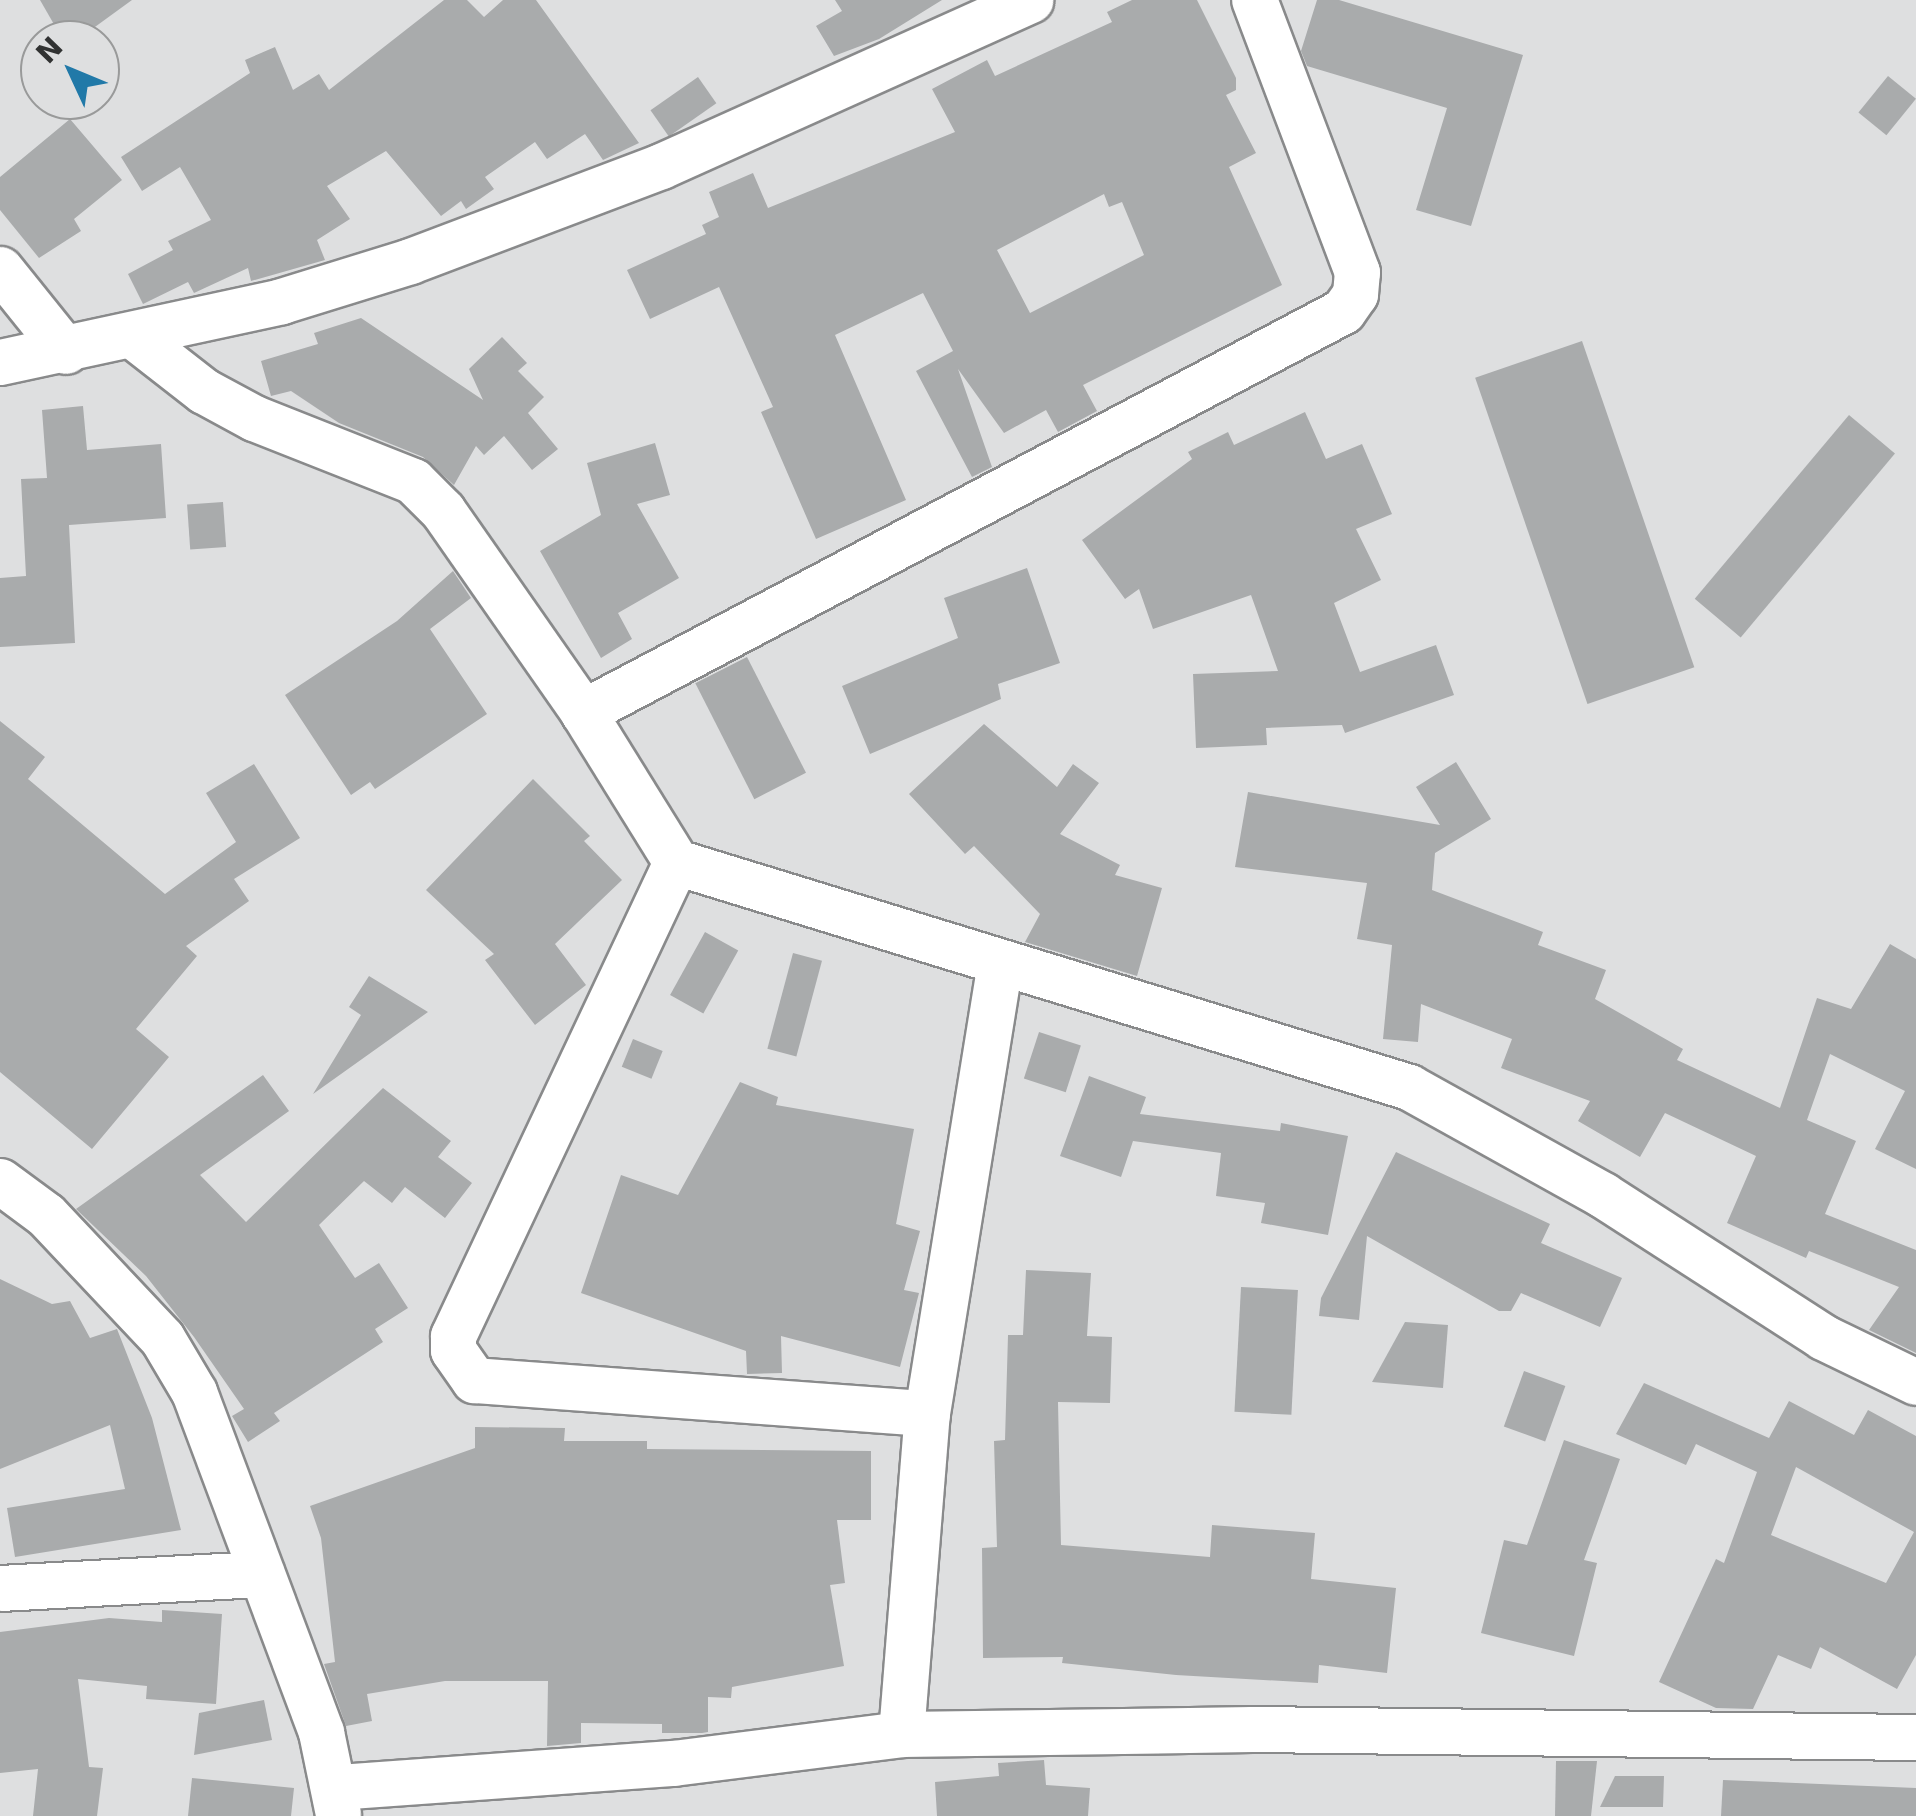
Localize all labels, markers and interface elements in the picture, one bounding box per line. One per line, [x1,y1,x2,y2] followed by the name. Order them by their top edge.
[20,20,120,120] north arrow
[29,30,70,70] text: N

